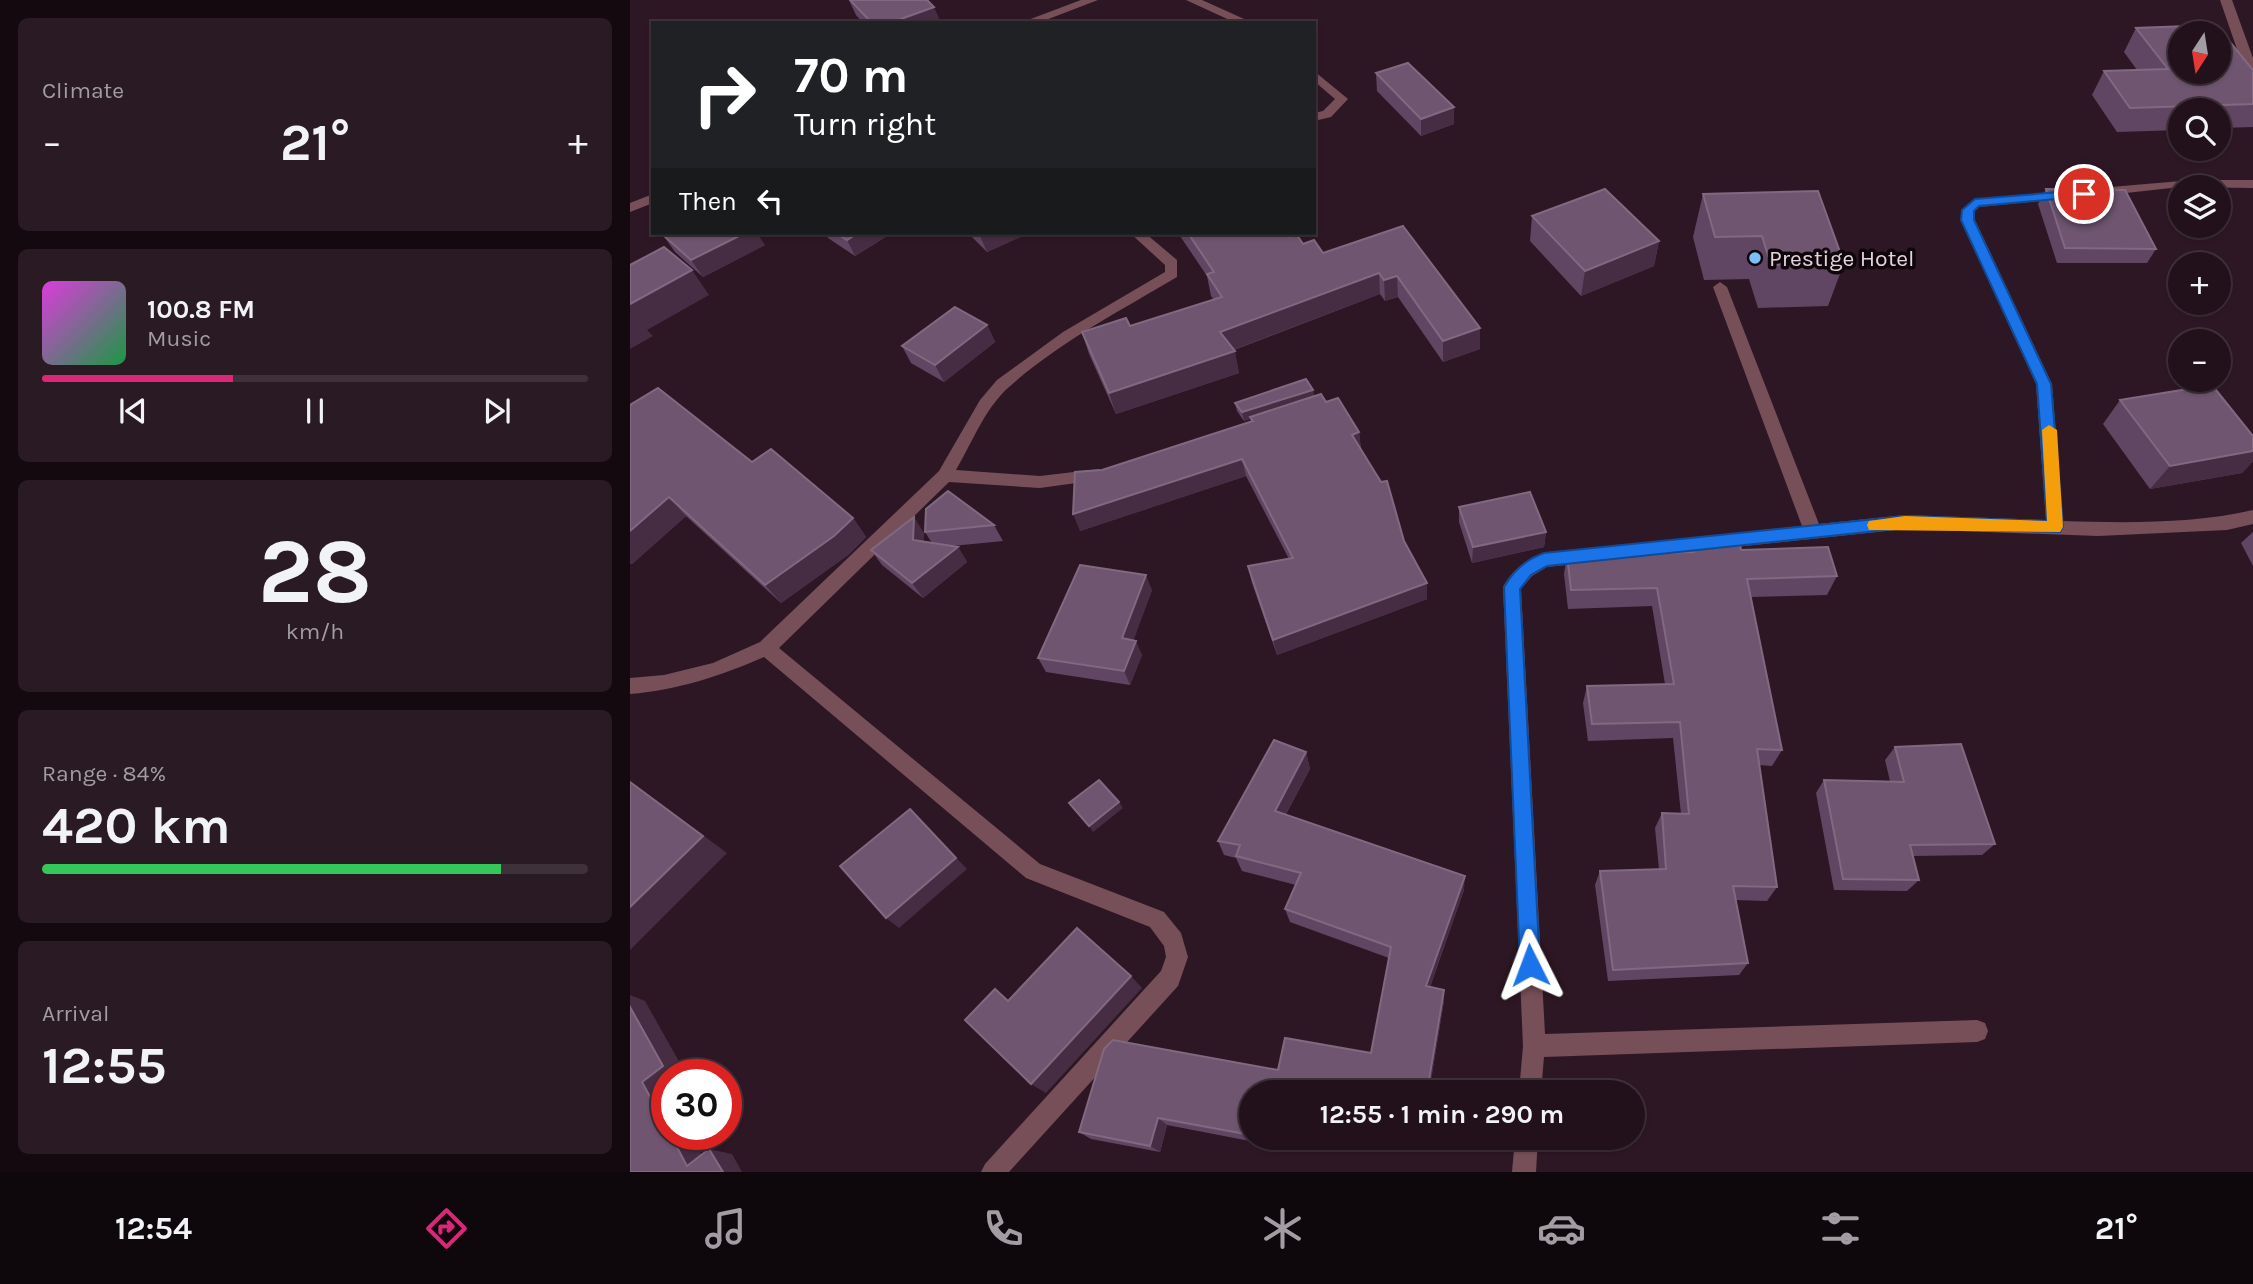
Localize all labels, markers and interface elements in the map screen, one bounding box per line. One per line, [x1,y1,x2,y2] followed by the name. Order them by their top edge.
[2168,21,2231,84] north arrow
[2168,21,2231,392] map controls
[794,47,908,104] text: 70 m
[679,49,770,140] icon: right
[42,77,124,104] text: Climate
[2168,98,2231,161] button: search
[794,106,936,143] text: Turn right
[280,112,350,173] text: 21°
[42,120,62,165] text: −
[568,120,588,165] text: +
[2054,164,2114,224] pin
[2065,175,2103,213] icon: arrive
[2168,175,2231,238] button: layers
[751,182,789,220] icon: left
[679,186,737,217] text: Then
[1769,245,1915,272] place label: Prestige Hotel
[1747,250,1763,266] marker: Prestige Hotel
[2168,252,2231,315] button: +
[147,294,255,325] text: 100.8 FM
[147,325,211,352] text: Music
[2168,329,2231,392] button: −
[114,392,152,430] icon: previous
[296,392,334,430] icon: pause
[478,392,516,430] icon: next
[258,519,372,625] text: 28
[286,618,344,645] text: km/h
[42,760,166,787] text: Range · 84%
[42,795,231,856] text: 420 km
[1493,928,1567,1002] position arrow
[42,1000,109,1027] text: Arrival
[42,1035,167,1096] text: 12:55
[651,1059,742,1150] speed limit sign: 30
[1320,1099,1564,1130] text: 12:55 · 1 min · 290 m
[422,1204,471,1253] icon: directions
[701,1204,750,1253] icon: music
[979,1204,1028,1253] icon: phone
[1258,1204,1307,1253] icon: climate
[1537,1204,1586,1253] icon: car
[1816,1204,1865,1253] icon: filters
[115,1210,192,1247] text: 12:54
[2095,1210,2138,1247] text: 21°

